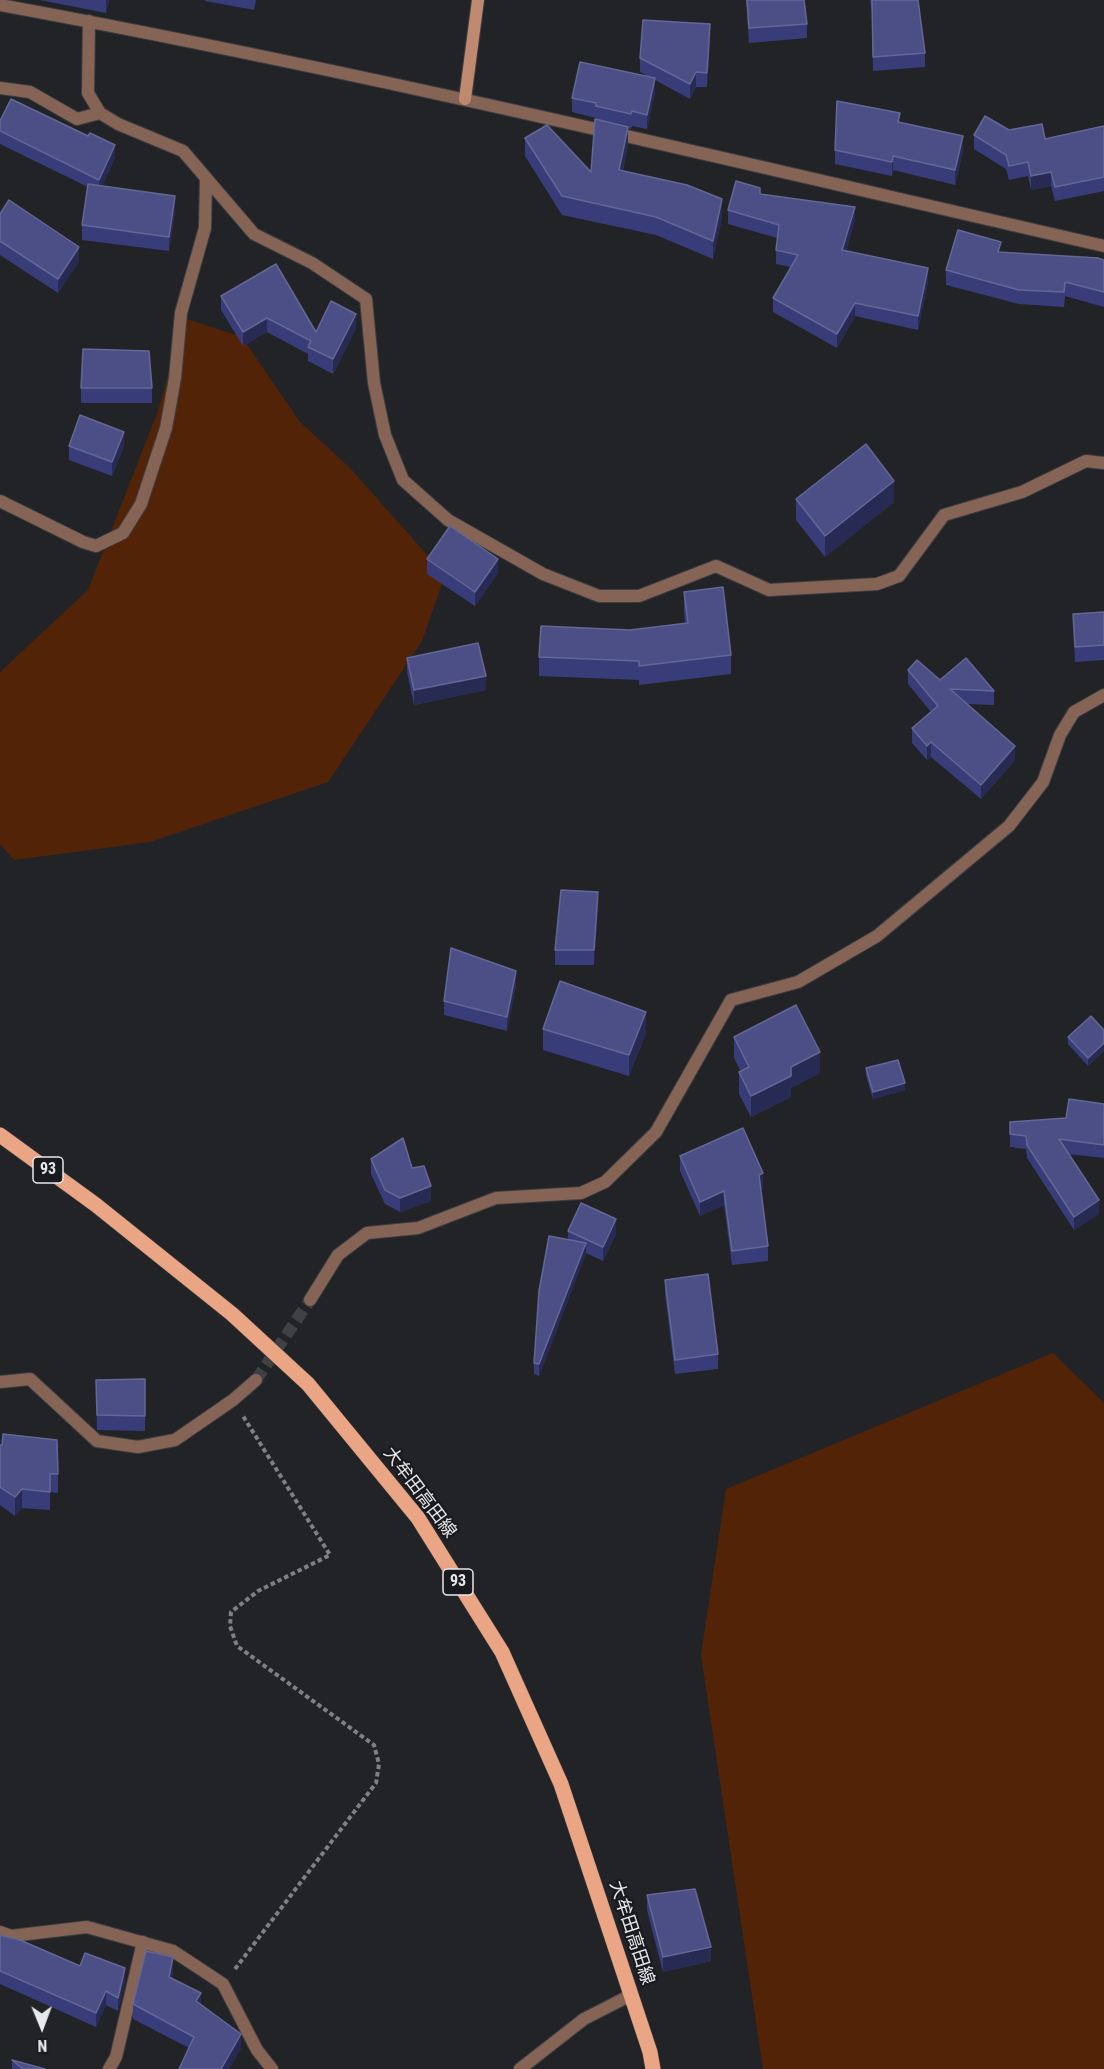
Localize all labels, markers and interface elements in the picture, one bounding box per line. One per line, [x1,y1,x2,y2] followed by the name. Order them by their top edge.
[33,1157,63,1183] road number: 93
[378,1443,460,1543] street label: 大牟田高田線
[443,1569,473,1595] road number: 93
[604,1878,658,1988] street label: 大牟田高田線
[12,1997,72,2057] north arrow
[37,2036,47,2055] text: N

